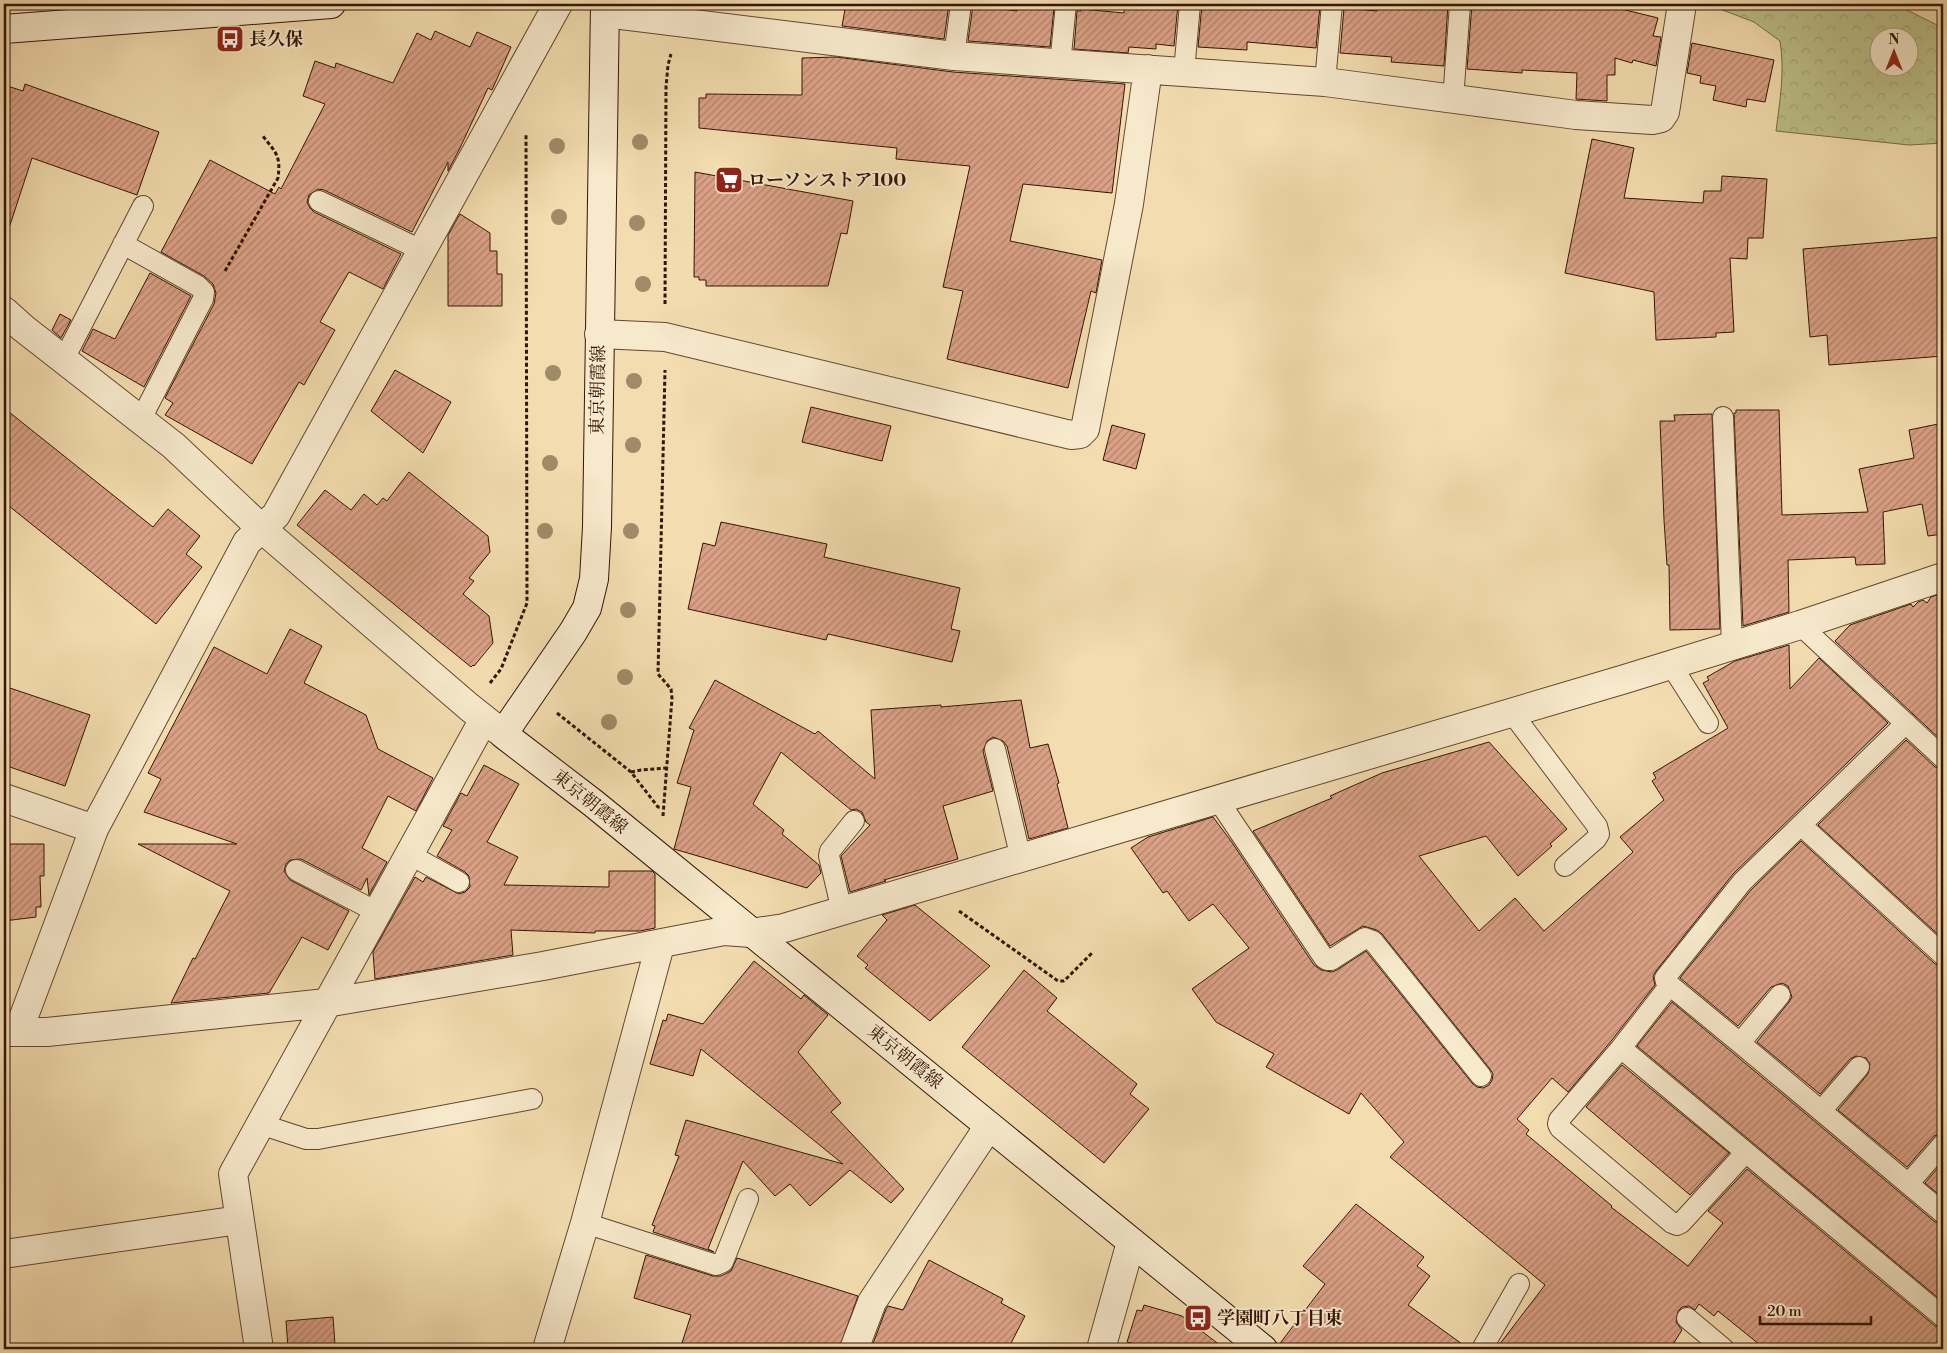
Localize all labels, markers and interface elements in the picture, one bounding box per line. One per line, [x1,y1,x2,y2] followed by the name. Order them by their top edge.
[215,24,245,54] bus stop icon: 長久保
[249,28,303,51] place label: 長久保
[1870,28,1920,78] north arrow
[1888,31,1900,49] text: N
[714,165,744,195] supermarket icon: ローソンストア100
[748,169,906,192] place label: ローソンストア100
[586,345,610,435] street label: 東京朝霞線
[548,765,632,839] street label: 東京朝霞線
[863,1020,947,1094] street label: 東京朝霞線
[1760,1293,1871,1325] scale bar
[1767,1302,1802,1321] text: 20 m
[1183,1303,1213,1333] bus stop icon: 学園町八丁目東
[1217,1307,1343,1330] place label: 学園町八丁目東

